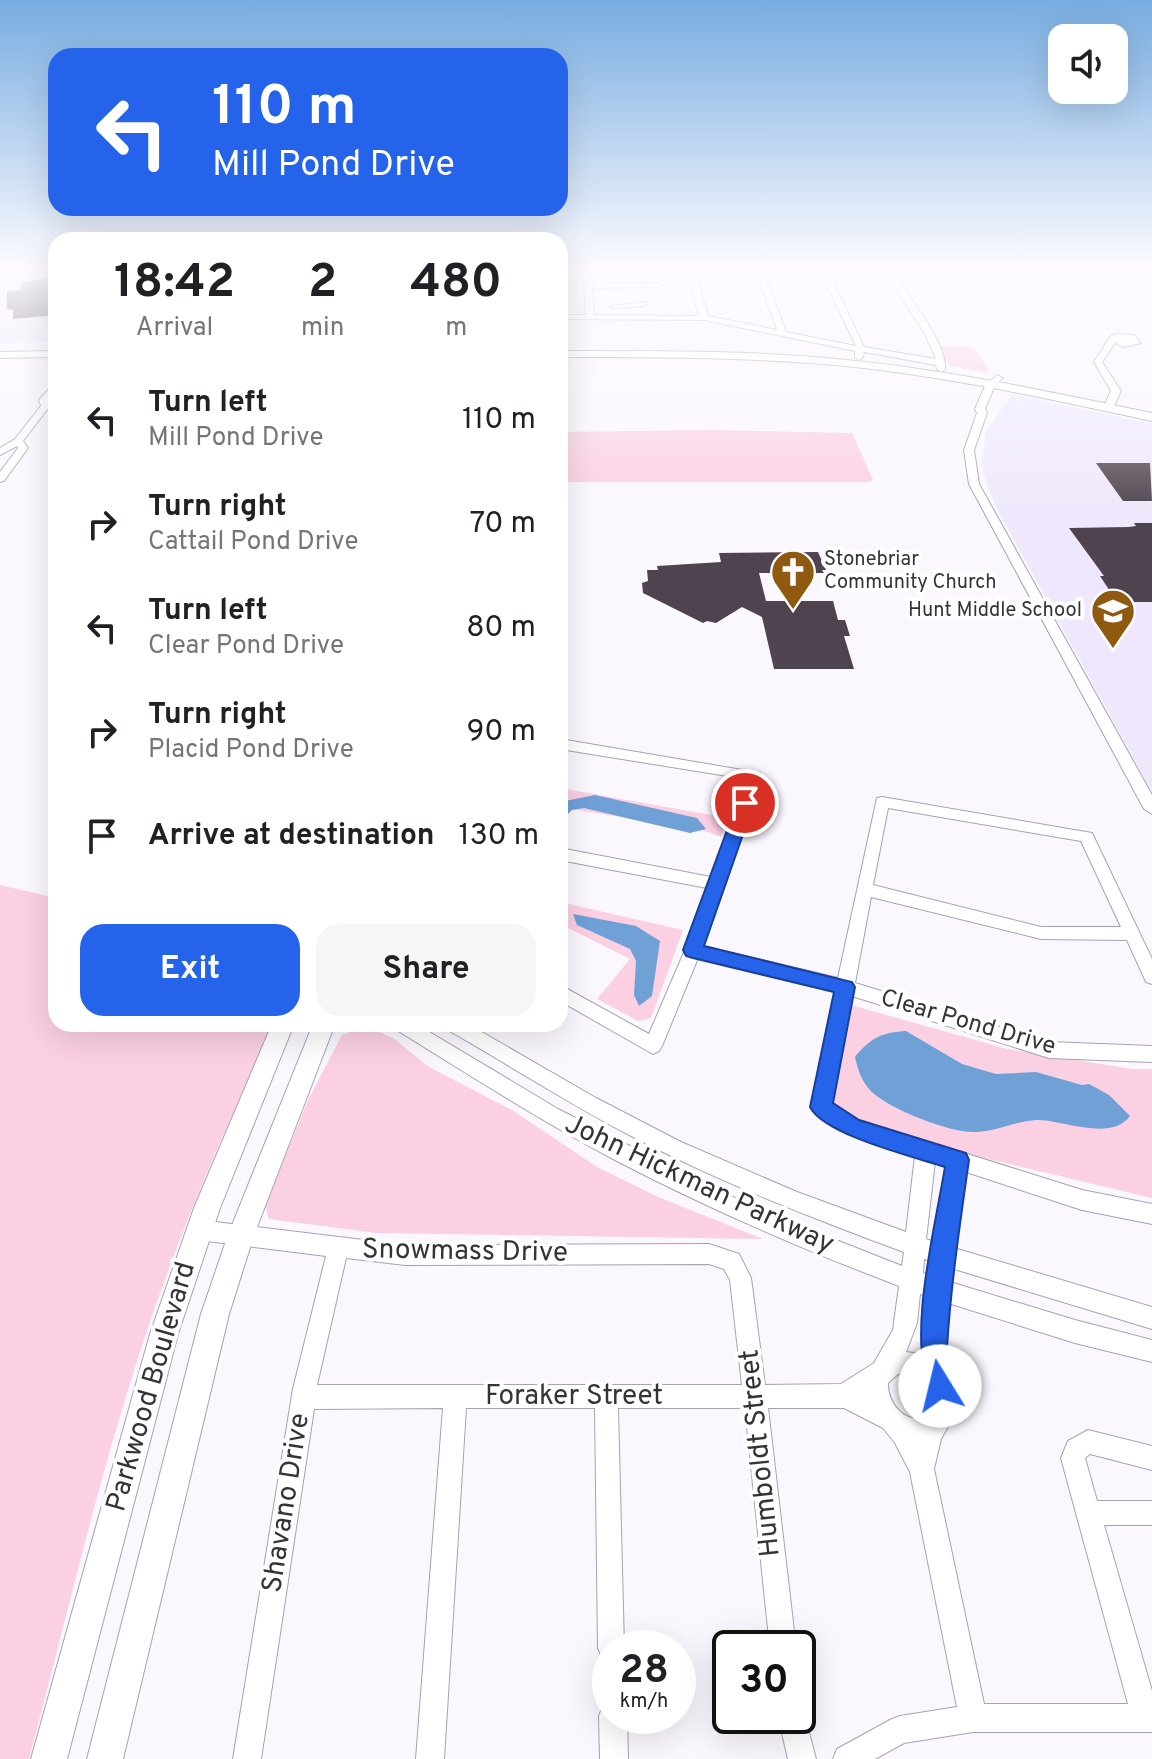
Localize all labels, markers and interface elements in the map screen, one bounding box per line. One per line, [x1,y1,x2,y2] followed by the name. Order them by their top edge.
[1048,24,1128,104] map controls
[1048,24,1128,104] button: sound
[212,74,357,144] text: 110 m
[80,80,184,184] icon: left
[212,143,455,189] text: Mill Pond Drive
[114,254,235,314] text: 18:42
[308,254,337,314] text: 2
[410,254,502,314] text: 480
[136,312,213,345] text: Arrival
[301,312,344,345] text: min
[445,312,467,345] text: m
[148,385,268,422] text: Turn left
[80,398,124,442] icon: left
[462,402,536,439] text: 110 m
[148,422,323,455] text: Mill Pond Drive
[148,489,286,526] text: Turn right
[80,502,124,546] icon: right
[470,506,536,543] text: 70 m
[148,526,359,559] text: Cattail Pond Drive
[824,547,997,596] place label: Stonebriar Community Church
[769,548,817,611] church icon: Stonebriar Community Church
[1089,587,1137,650] school or university icon: Hunt Middle School
[148,593,268,630] text: Turn left
[908,598,1082,624] place label: Hunt Middle School
[80,606,124,650] icon: left
[466,610,536,647] text: 80 m
[148,630,344,663] text: Clear Pond Drive
[148,697,286,734] text: Turn right
[80,710,124,754] icon: right
[467,714,536,751] text: 90 m
[148,734,354,767] text: Placid Pond Drive
[711,769,779,837] pin
[723,781,767,825] icon: arrive
[80,814,124,858] icon: arrive
[148,818,434,855] text: Arrive at destination
[458,818,539,855] text: 130 m
[80,924,300,1016] button: Exit
[316,924,536,1016] button: Share
[877,984,1059,1062] street label: Clear Pond Drive
[559,1107,839,1263] street label: John Hickman Parkway
[362,1232,568,1272] street label: Snowmass Drive
[99,1258,205,1516] street label: Parkwood Boulevard
[898,1344,982,1428] position arrow
[732,1347,790,1559] street label: Humboldt Street
[485,1379,663,1415] street label: Foraker Street
[255,1411,319,1595] street label: Shavano Drive
[712,1630,816,1734] speed limit sign: 30
[619,1647,669,1697] text: 28
[620,1689,668,1715] text: km/h

